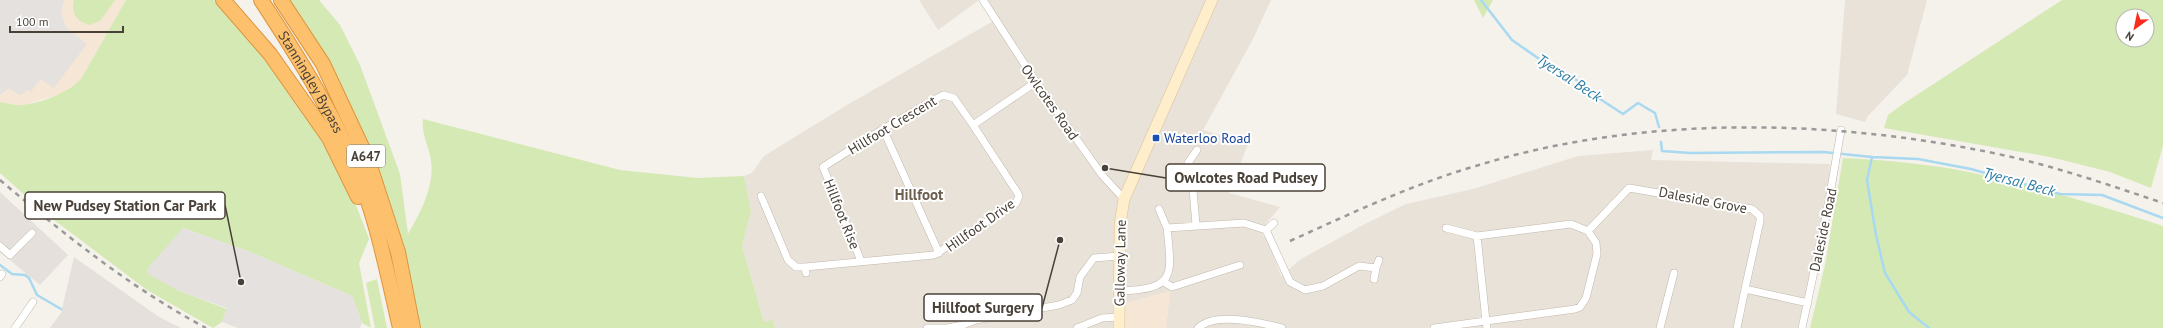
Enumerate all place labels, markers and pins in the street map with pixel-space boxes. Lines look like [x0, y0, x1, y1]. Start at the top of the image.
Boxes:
place label: Waterloo Road [1164, 129, 1251, 147]
marker: Waterloo Road [1151, 133, 1161, 143]
callout: Owlcotes Road Pudsey [1166, 164, 1325, 191]
callout: New Pudsey Station Car Park [25, 192, 225, 219]
callout: Hillfoot Surgery [924, 294, 1042, 321]

